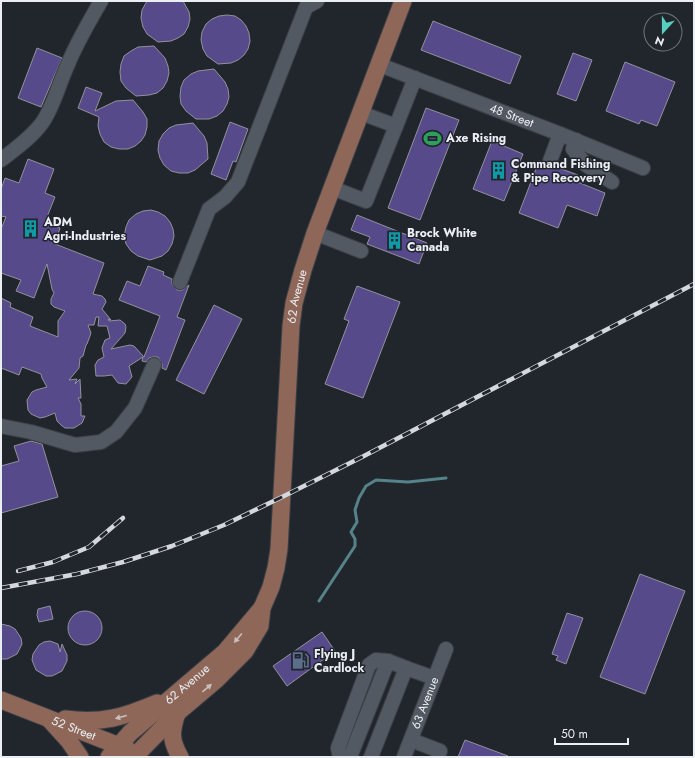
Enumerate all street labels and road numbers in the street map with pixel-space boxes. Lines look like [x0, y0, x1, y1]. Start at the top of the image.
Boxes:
street label: 48 Street [487, 99, 536, 132]
street label: 62 Avenue [282, 268, 312, 325]
street label: 62 Avenue [160, 660, 214, 709]
street label: 63 Avenue [407, 674, 443, 732]
street label: 52 Street [49, 712, 98, 745]

